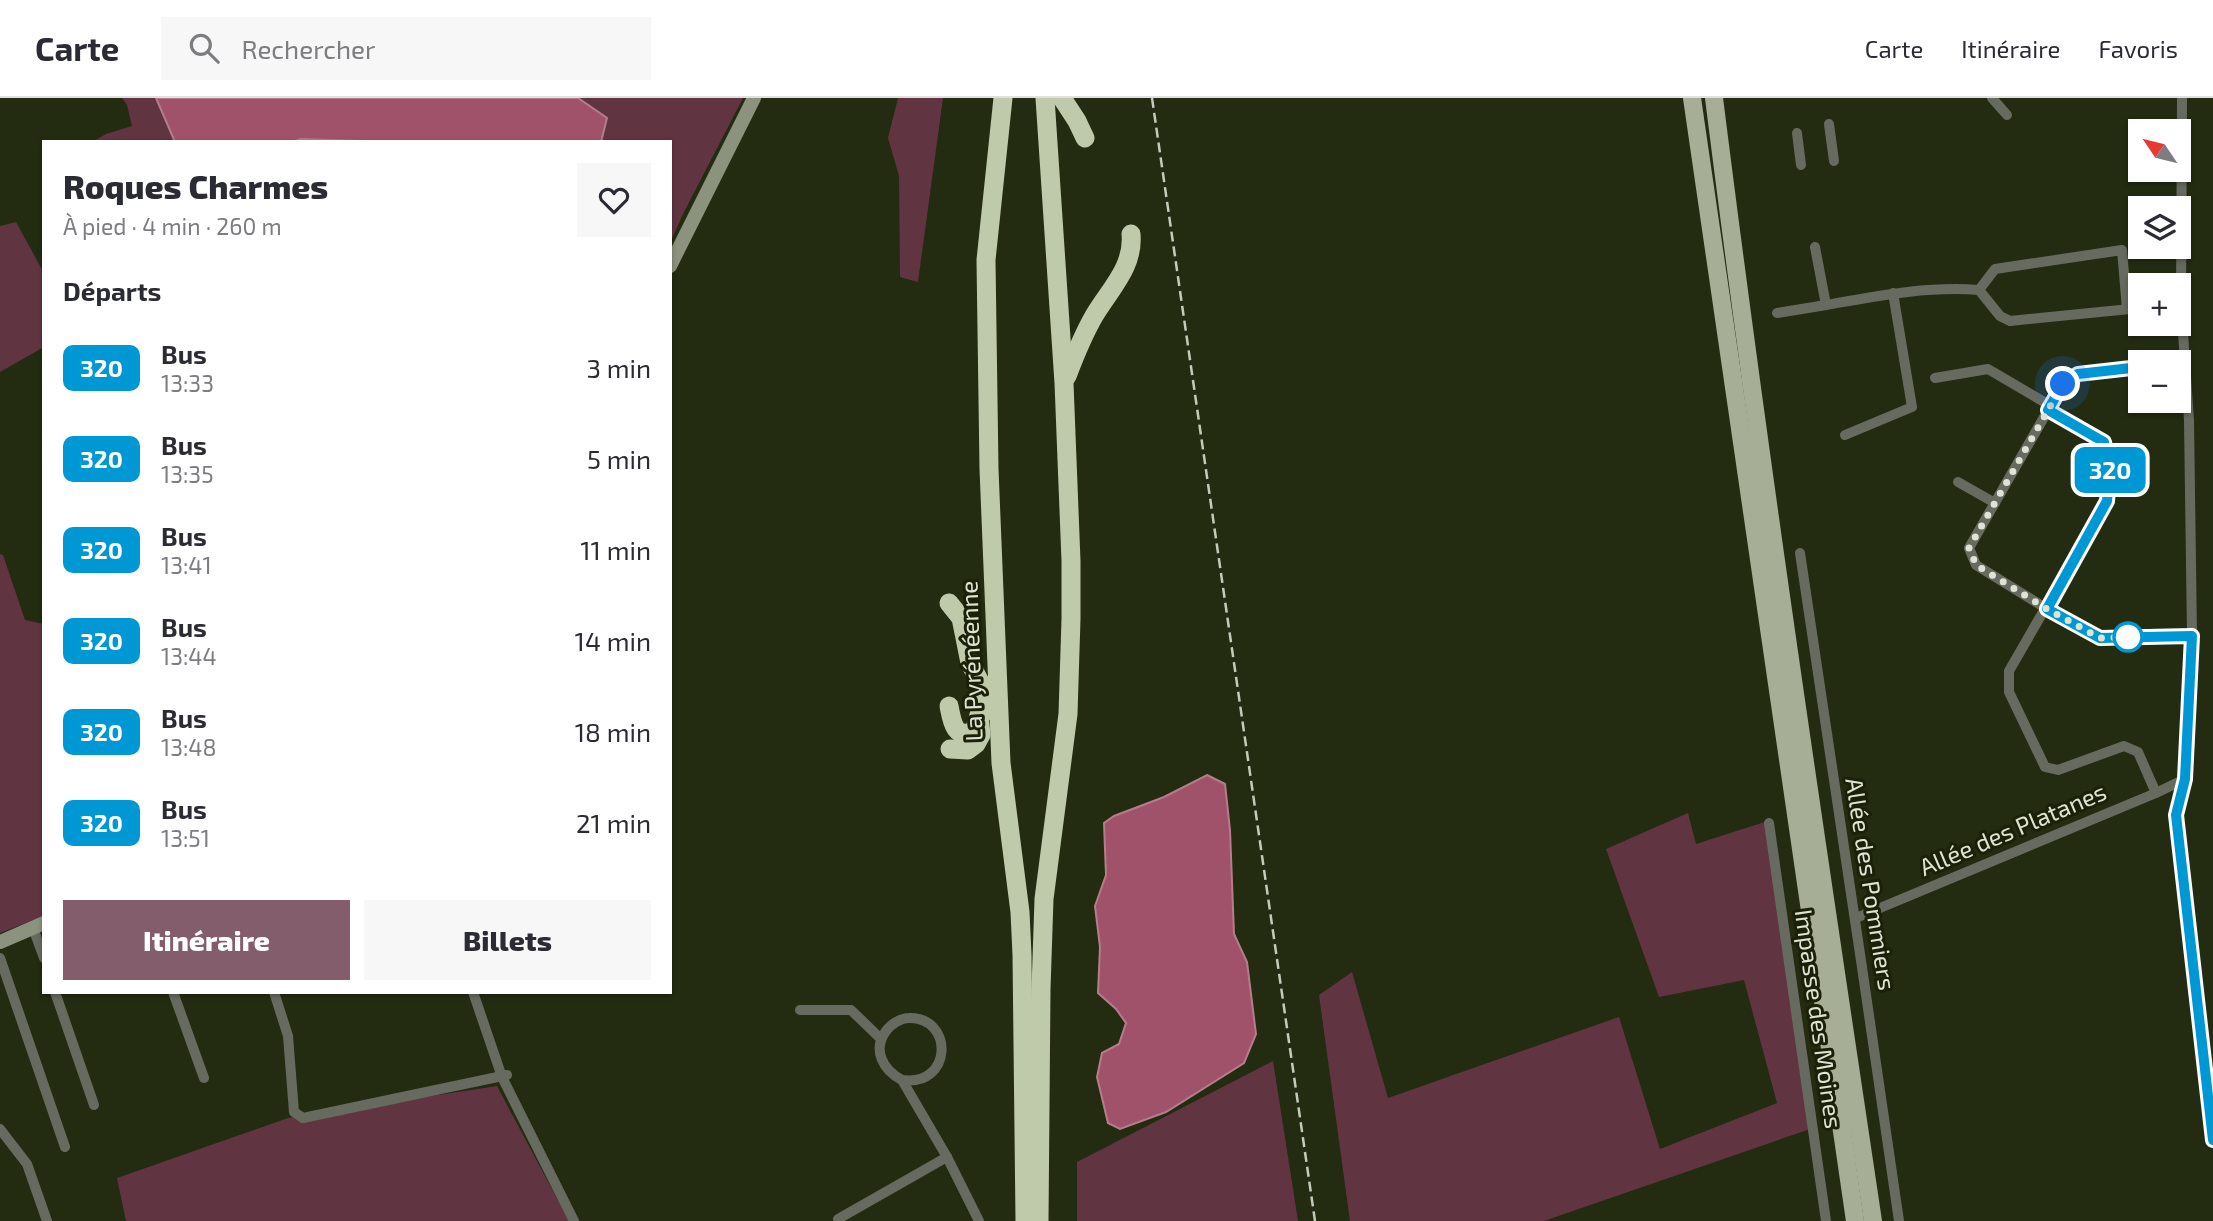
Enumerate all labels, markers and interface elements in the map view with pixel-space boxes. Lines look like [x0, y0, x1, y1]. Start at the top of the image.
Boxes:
search box [161, 17, 651, 80]
text: Carte [35, 28, 119, 68]
icon: search [185, 29, 223, 67]
text: Rechercher [241, 33, 375, 64]
text: Carte [1865, 34, 1923, 63]
text: Itinéraire [1961, 34, 2060, 63]
text: Favoris [2098, 34, 2178, 63]
north arrow [2128, 119, 2191, 182]
map controls [2128, 119, 2191, 413]
button: heart [577, 163, 651, 237]
text: Roques Charmes [63, 166, 328, 206]
button: layers [2128, 196, 2191, 259]
text: À pied · 4 min · 260 m [63, 212, 282, 240]
button: + [2128, 273, 2191, 336]
text: Départs [63, 275, 161, 306]
text: Bus [161, 338, 207, 369]
button: − [2128, 350, 2191, 413]
text: 3 min [586, 352, 651, 383]
text: 320 [80, 353, 123, 382]
your location [2045, 366, 2080, 401]
text: 13:33 [161, 369, 214, 397]
text: Bus [161, 429, 207, 460]
text: 5 min [587, 443, 651, 474]
text: 320 [80, 444, 123, 473]
line badge: 320 [2070, 447, 2150, 493]
text: 320 [2089, 455, 2131, 484]
text: 13:35 [161, 460, 214, 488]
text: Bus [161, 520, 207, 551]
text: 11 min [580, 534, 651, 565]
text: 320 [80, 535, 123, 564]
text: 13:41 [161, 551, 212, 579]
street label: La Pyrénéenne [953, 580, 988, 742]
text: Bus [161, 611, 207, 642]
unlabelled marker [2113, 622, 2143, 652]
text: 14 min [575, 625, 651, 656]
text: 320 [80, 626, 123, 655]
text: 13:44 [161, 642, 217, 670]
text: Bus [161, 702, 207, 733]
text: 18 min [575, 716, 651, 747]
text: 320 [80, 717, 123, 746]
text: 13:48 [161, 733, 216, 761]
street label: Allée des Pommiers [1840, 775, 1903, 992]
street label: Allée des Platanes [1915, 776, 2110, 881]
text: Bus [161, 793, 207, 824]
text: 21 min [576, 807, 651, 838]
text: 320 [80, 808, 123, 837]
text: 13:51 [161, 824, 210, 852]
button: Itinéraire [63, 900, 350, 980]
button: Billets [364, 900, 651, 980]
street label: Impasse des Moines [1790, 907, 1849, 1130]

